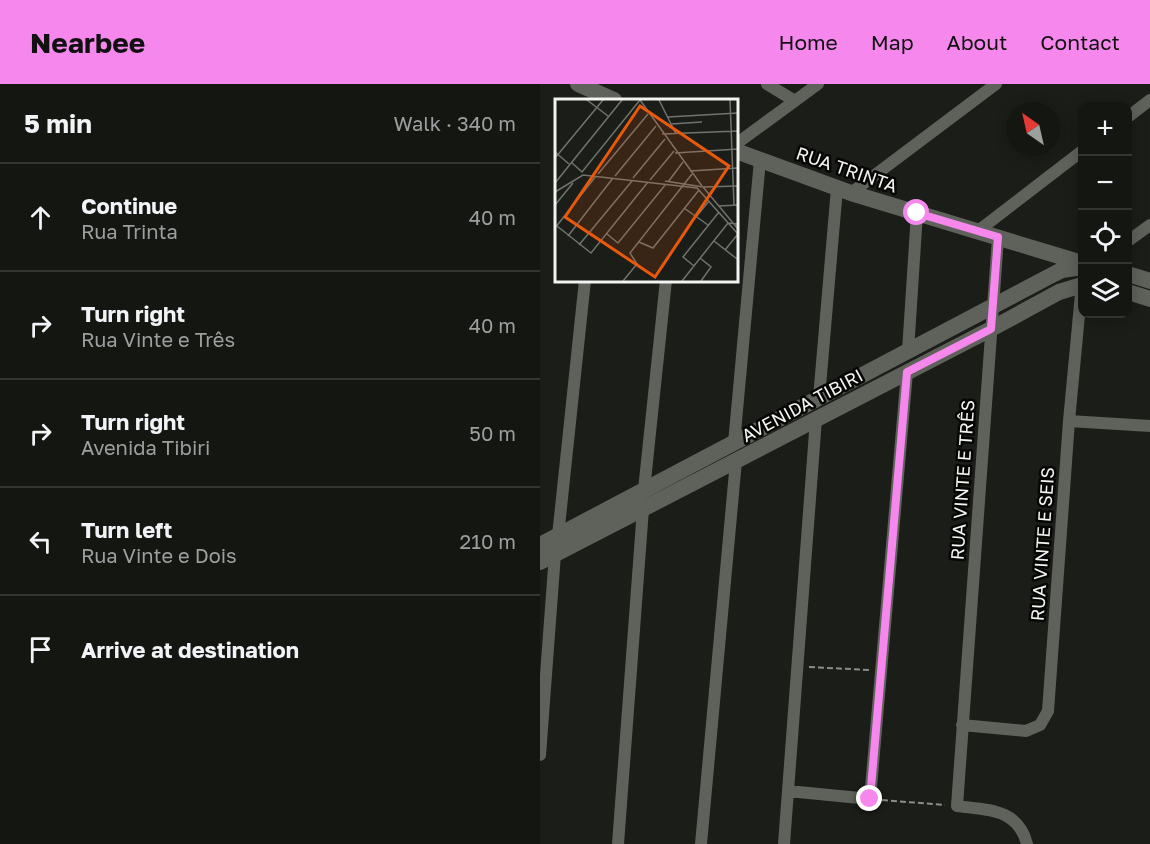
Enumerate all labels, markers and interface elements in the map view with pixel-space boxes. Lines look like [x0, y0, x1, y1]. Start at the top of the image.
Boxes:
text: Nearbee [30, 26, 145, 59]
text: Home [778, 29, 838, 55]
text: Map [871, 29, 914, 55]
text: About [947, 29, 1007, 55]
text: Contact [1040, 29, 1120, 55]
inset map [555, 99, 738, 282]
north arrow [1006, 102, 1060, 156]
map controls [1078, 102, 1132, 318]
button: + [1078, 102, 1132, 156]
text: 5 min [24, 108, 92, 139]
text: Walk · 340 m [394, 111, 516, 135]
street label: RUA TRINTA [793, 141, 901, 197]
button: − [1078, 156, 1132, 210]
text: Continue [81, 192, 177, 219]
route start [903, 199, 929, 225]
icon: ahead [24, 201, 57, 234]
text: 40 m [469, 205, 516, 229]
button: locate [1078, 210, 1132, 264]
text: Rua Trinta [81, 219, 178, 243]
button: layers [1078, 264, 1132, 318]
text: Turn right [81, 300, 185, 327]
icon: right [24, 309, 57, 342]
text: 40 m [469, 313, 516, 337]
text: Rua Vinte e Três [81, 327, 235, 351]
street label: AVENIDA TIBIRI [738, 364, 866, 446]
street label: RUA VINTE E TRÊS [945, 399, 979, 561]
text: Turn right [81, 408, 185, 435]
icon: right [24, 417, 57, 450]
text: 50 m [469, 421, 516, 445]
text: Avenida Tibiri [81, 435, 210, 459]
street label: RUA VINTE E SEIS [1026, 466, 1058, 622]
text: Turn left [81, 516, 172, 543]
icon: left [24, 525, 57, 558]
text: 210 m [460, 529, 516, 553]
text: Rua Vinte e Dois [81, 543, 237, 567]
icon: arrive [24, 633, 57, 666]
text: Arrive at destination [81, 636, 299, 663]
route end [856, 785, 882, 811]

